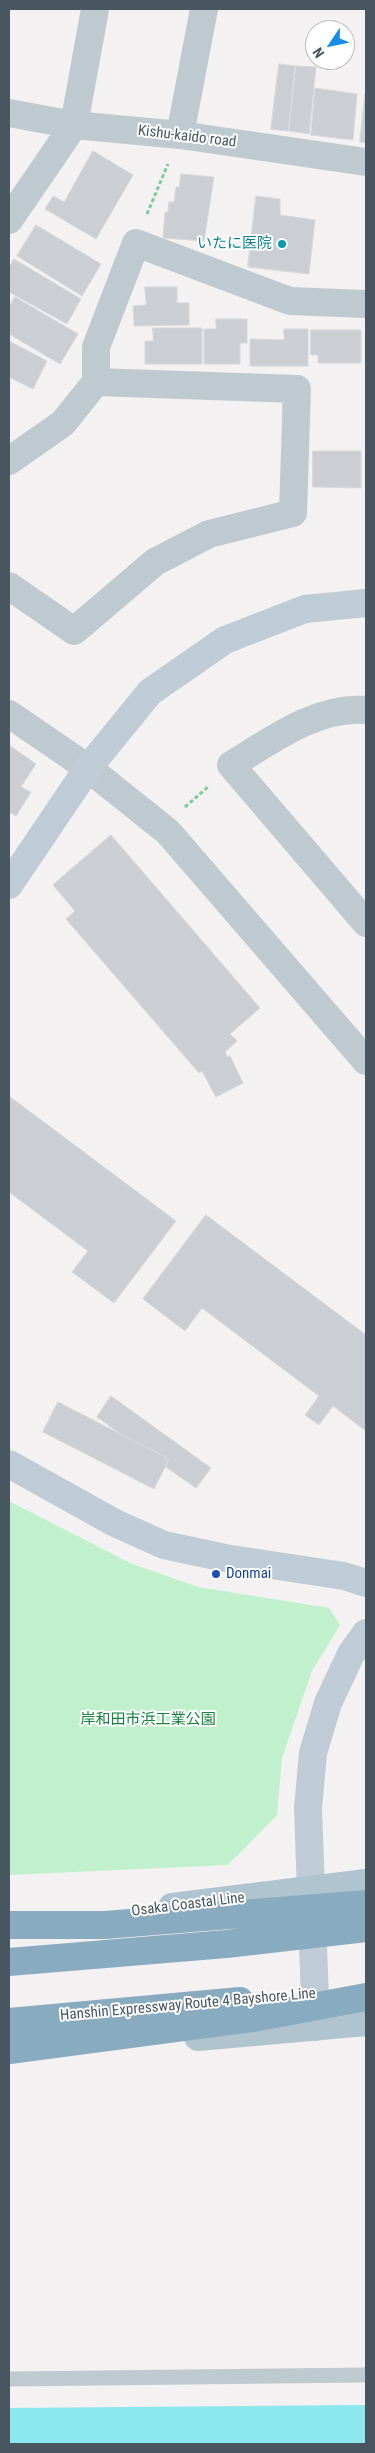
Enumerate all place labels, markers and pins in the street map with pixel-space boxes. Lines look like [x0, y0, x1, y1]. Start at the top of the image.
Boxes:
place label: いたに医院 [197, 235, 272, 253]
marker: いたに医院 [276, 238, 288, 250]
place label: Donmai [226, 1565, 271, 1583]
marker: Donmai [210, 1568, 222, 1580]

